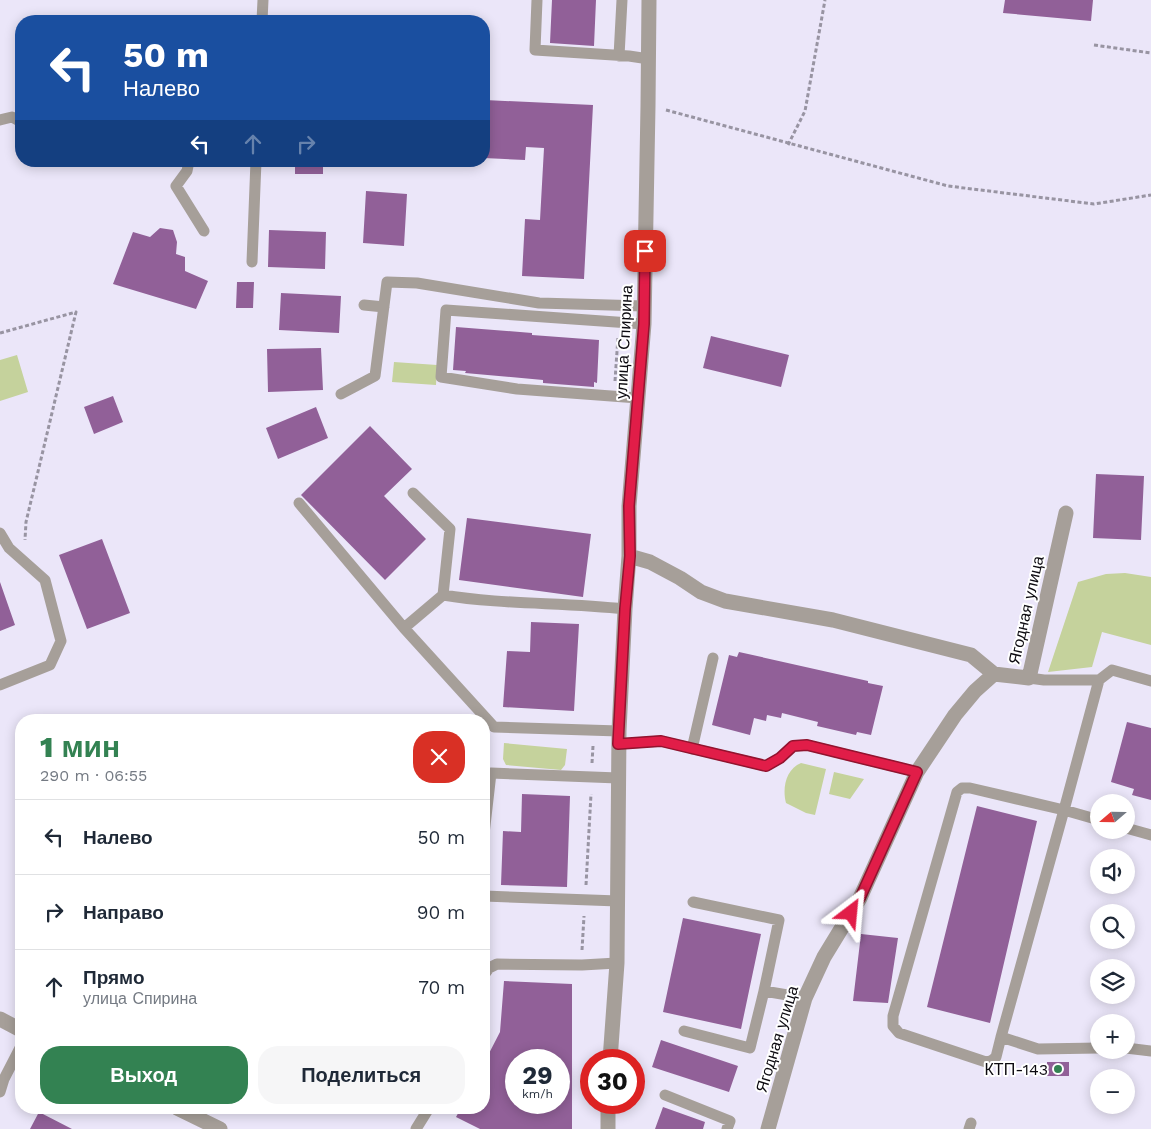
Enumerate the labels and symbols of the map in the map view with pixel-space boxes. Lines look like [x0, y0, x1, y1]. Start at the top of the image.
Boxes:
pin [624, 230, 666, 272]
street label: улица Спирина [612, 284, 636, 400]
street label: Ягодная улица [1004, 554, 1048, 666]
north arrow [1090, 794, 1135, 839]
position arrow [824, 886, 876, 938]
street label: Ягодная улица [752, 983, 802, 1095]
speed limit sign: 30 [580, 1049, 645, 1114]
place label: КТП-143 [985, 1060, 1048, 1079]
marker: КТП-143 [1052, 1063, 1064, 1075]

